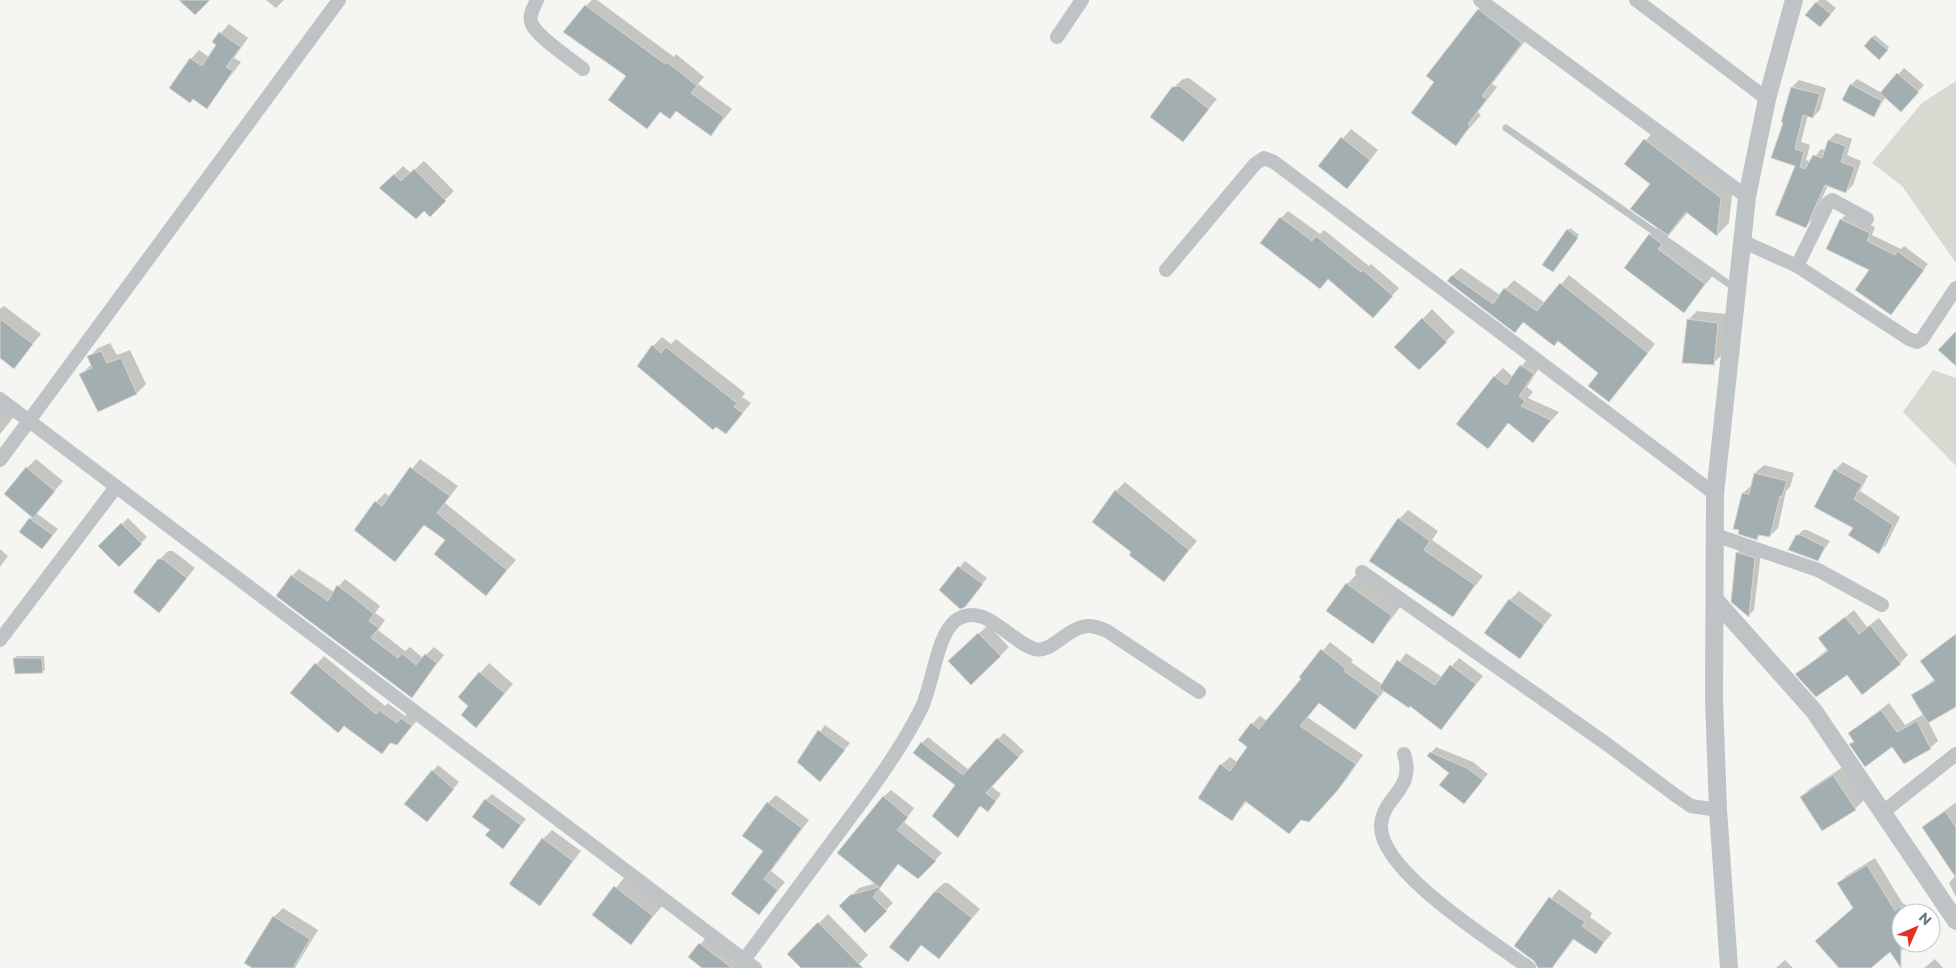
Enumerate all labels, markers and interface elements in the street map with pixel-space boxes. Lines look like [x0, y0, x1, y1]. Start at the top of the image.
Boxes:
north arrow [1891, 903, 1941, 953]
text: N [1915, 908, 1936, 929]

